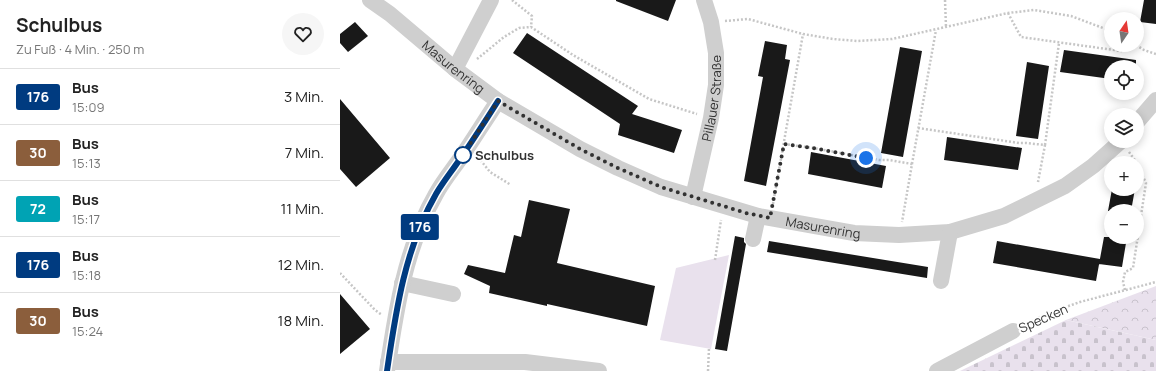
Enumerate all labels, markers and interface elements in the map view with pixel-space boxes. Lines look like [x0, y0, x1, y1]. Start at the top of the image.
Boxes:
text: Schulbus [16, 12, 102, 38]
north arrow [1104, 12, 1144, 52]
map controls [1104, 12, 1144, 244]
button: heart [282, 13, 324, 55]
street label: Masurenring [418, 36, 489, 97]
text: Zu Fuß · 4 Min. · 250 m [16, 40, 144, 58]
street label: Pillauer Straße [697, 54, 725, 143]
button: locate [1104, 60, 1144, 100]
text: Bus [72, 77, 99, 98]
text: 3 Min. [284, 86, 324, 107]
text: 176 [27, 87, 49, 106]
text: 15:09 [72, 98, 104, 116]
button: layers [1104, 108, 1144, 148]
text: Bus [72, 133, 99, 154]
text: 7 Min. [285, 142, 324, 163]
text: 30 [29, 143, 47, 162]
marker: Schulbus [454, 146, 472, 164]
place label: Schulbus [475, 146, 534, 164]
your location [856, 148, 876, 168]
text: 15:13 [72, 154, 101, 172]
button: + [1104, 156, 1144, 196]
text: Bus [72, 189, 99, 210]
text: 11 Min. [280, 198, 324, 219]
text: 72 [30, 199, 46, 218]
button: − [1104, 204, 1144, 244]
text: 15:17 [72, 210, 100, 228]
street label: Masurenring [784, 212, 861, 242]
line badge: 176 [397, 214, 443, 240]
text: 176 [409, 217, 431, 236]
text: Bus [72, 245, 99, 266]
text: 12 Min. [278, 254, 324, 275]
text: 176 [27, 255, 49, 274]
text: 15:18 [72, 266, 101, 284]
street label: Specken [1016, 299, 1070, 337]
text: Bus [72, 301, 99, 322]
text: 18 Min. [278, 310, 324, 331]
text: 30 [29, 311, 47, 330]
text: 15:24 [72, 322, 103, 340]

